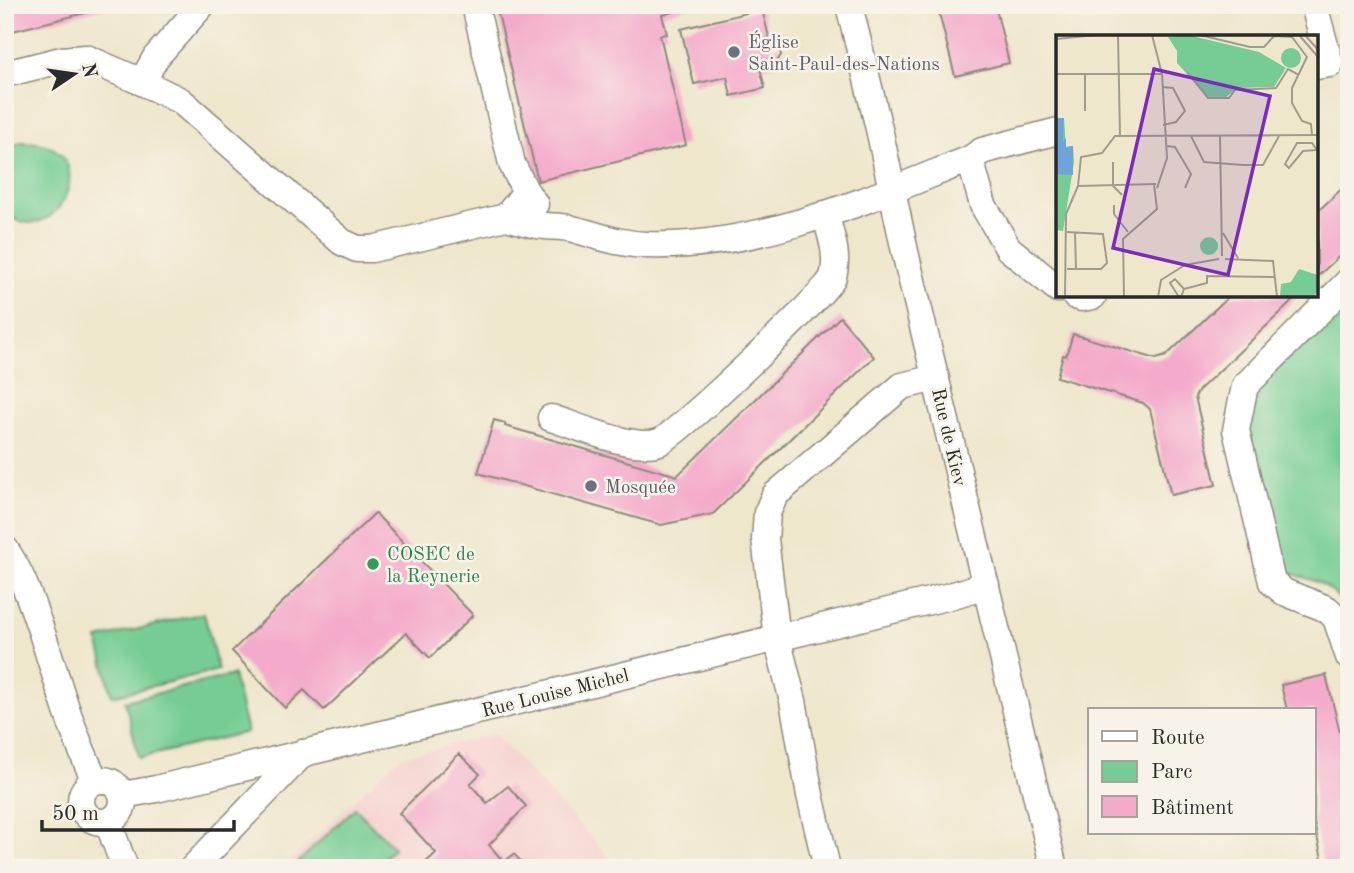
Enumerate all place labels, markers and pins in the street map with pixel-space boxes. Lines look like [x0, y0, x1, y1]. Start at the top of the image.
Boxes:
place label: Église Saint-Paul-des-Nations [748, 30, 940, 75]
marker: Église Saint-Paul-des-Nations [726, 44, 742, 60]
marker: Mosquée [583, 478, 599, 494]
place label: Mosquée [605, 479, 676, 498]
place label: COSEC de la Reynerie [387, 546, 480, 587]
marker: COSEC de la Reynerie [365, 556, 381, 572]

